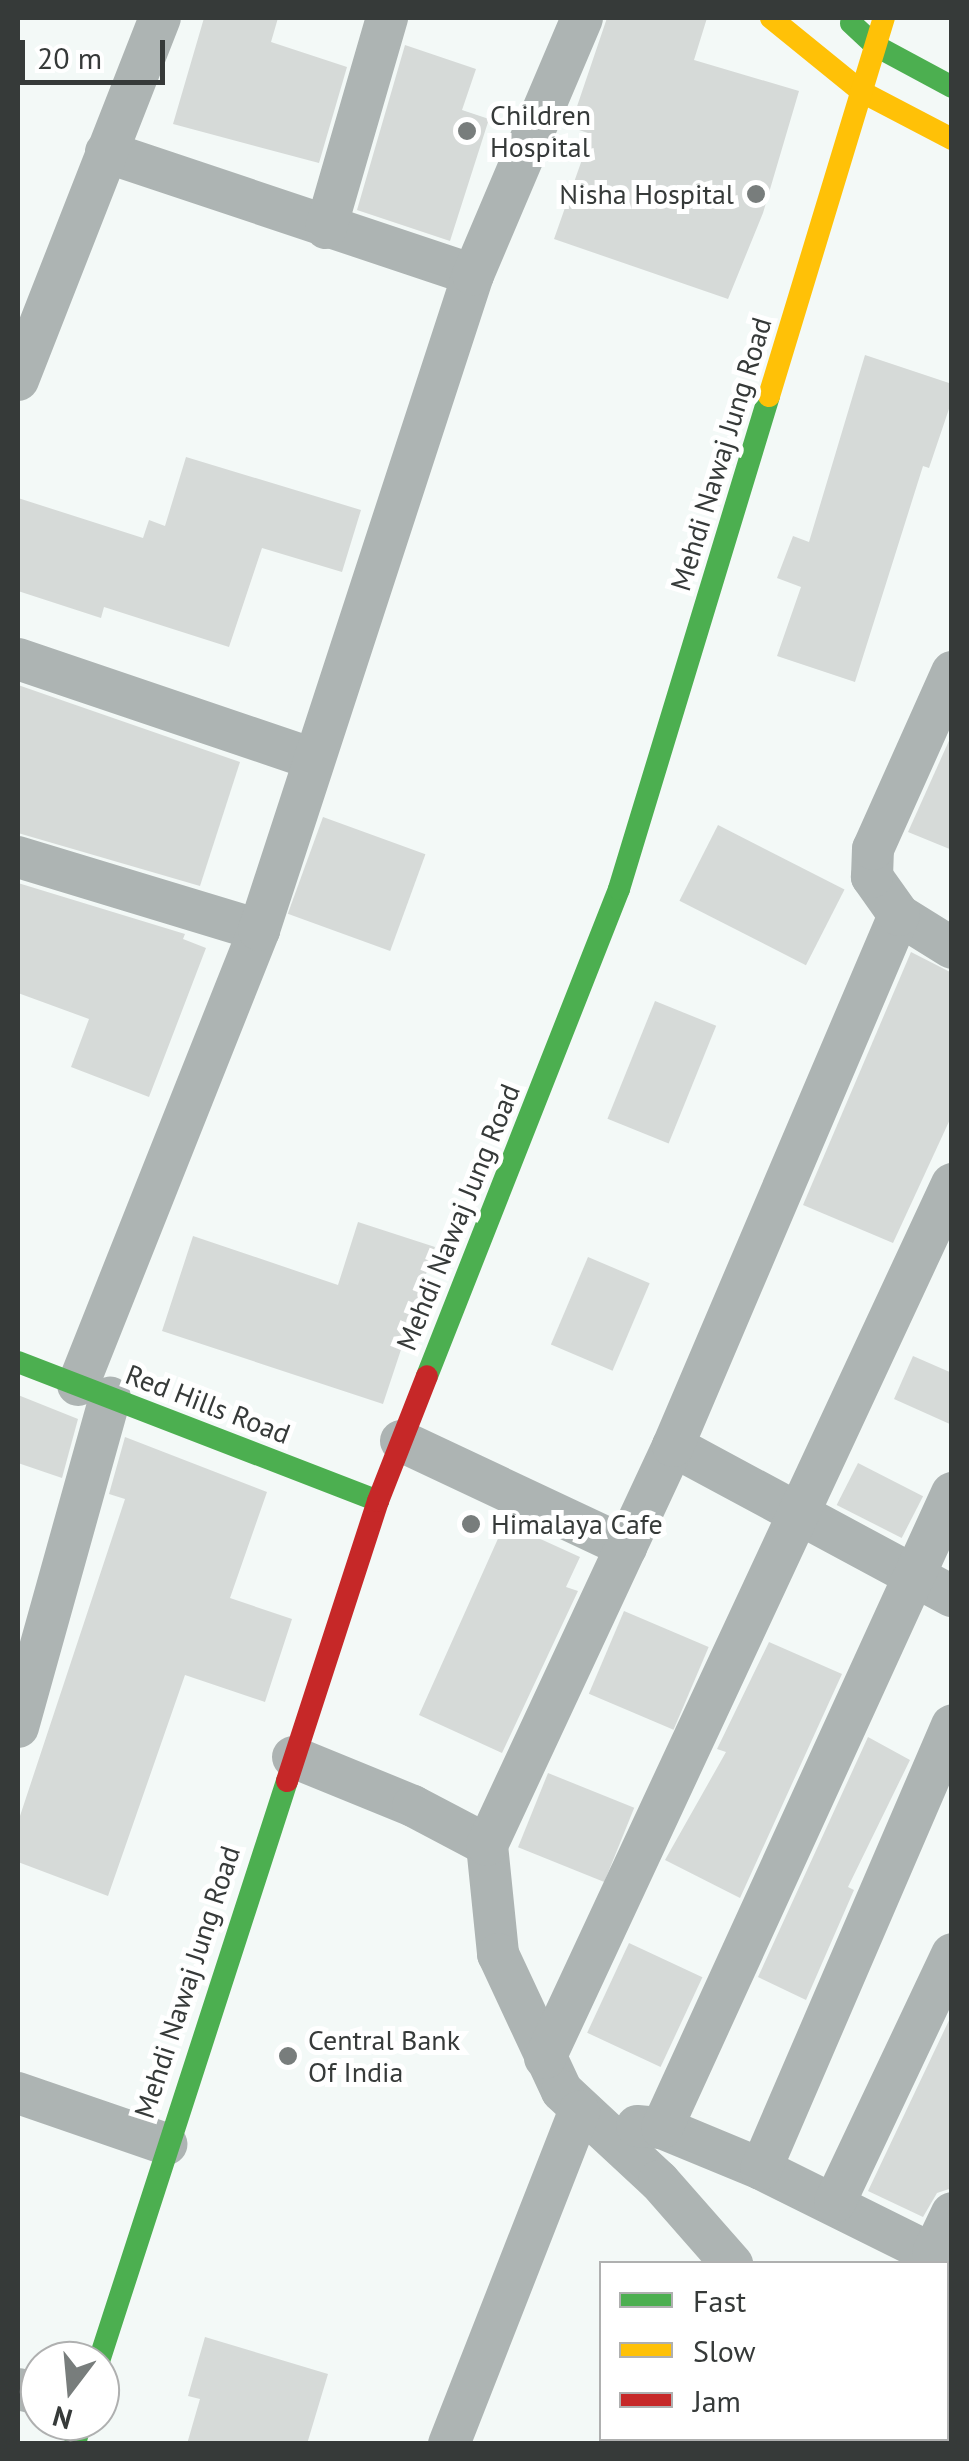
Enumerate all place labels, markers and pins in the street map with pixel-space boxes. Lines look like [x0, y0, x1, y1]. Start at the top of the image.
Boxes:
place label: Children Hospital [490, 98, 591, 164]
marker: Children Hospital [454, 118, 480, 144]
place label: Nisha Hospital [559, 177, 734, 211]
marker: Nisha Hospital [743, 181, 769, 207]
place label: Himalaya Cafe [491, 1507, 663, 1541]
marker: Himalaya Cafe [460, 1513, 482, 1535]
place label: Central Bank Of India [308, 2023, 460, 2089]
marker: Central Bank Of India [277, 2045, 299, 2067]

